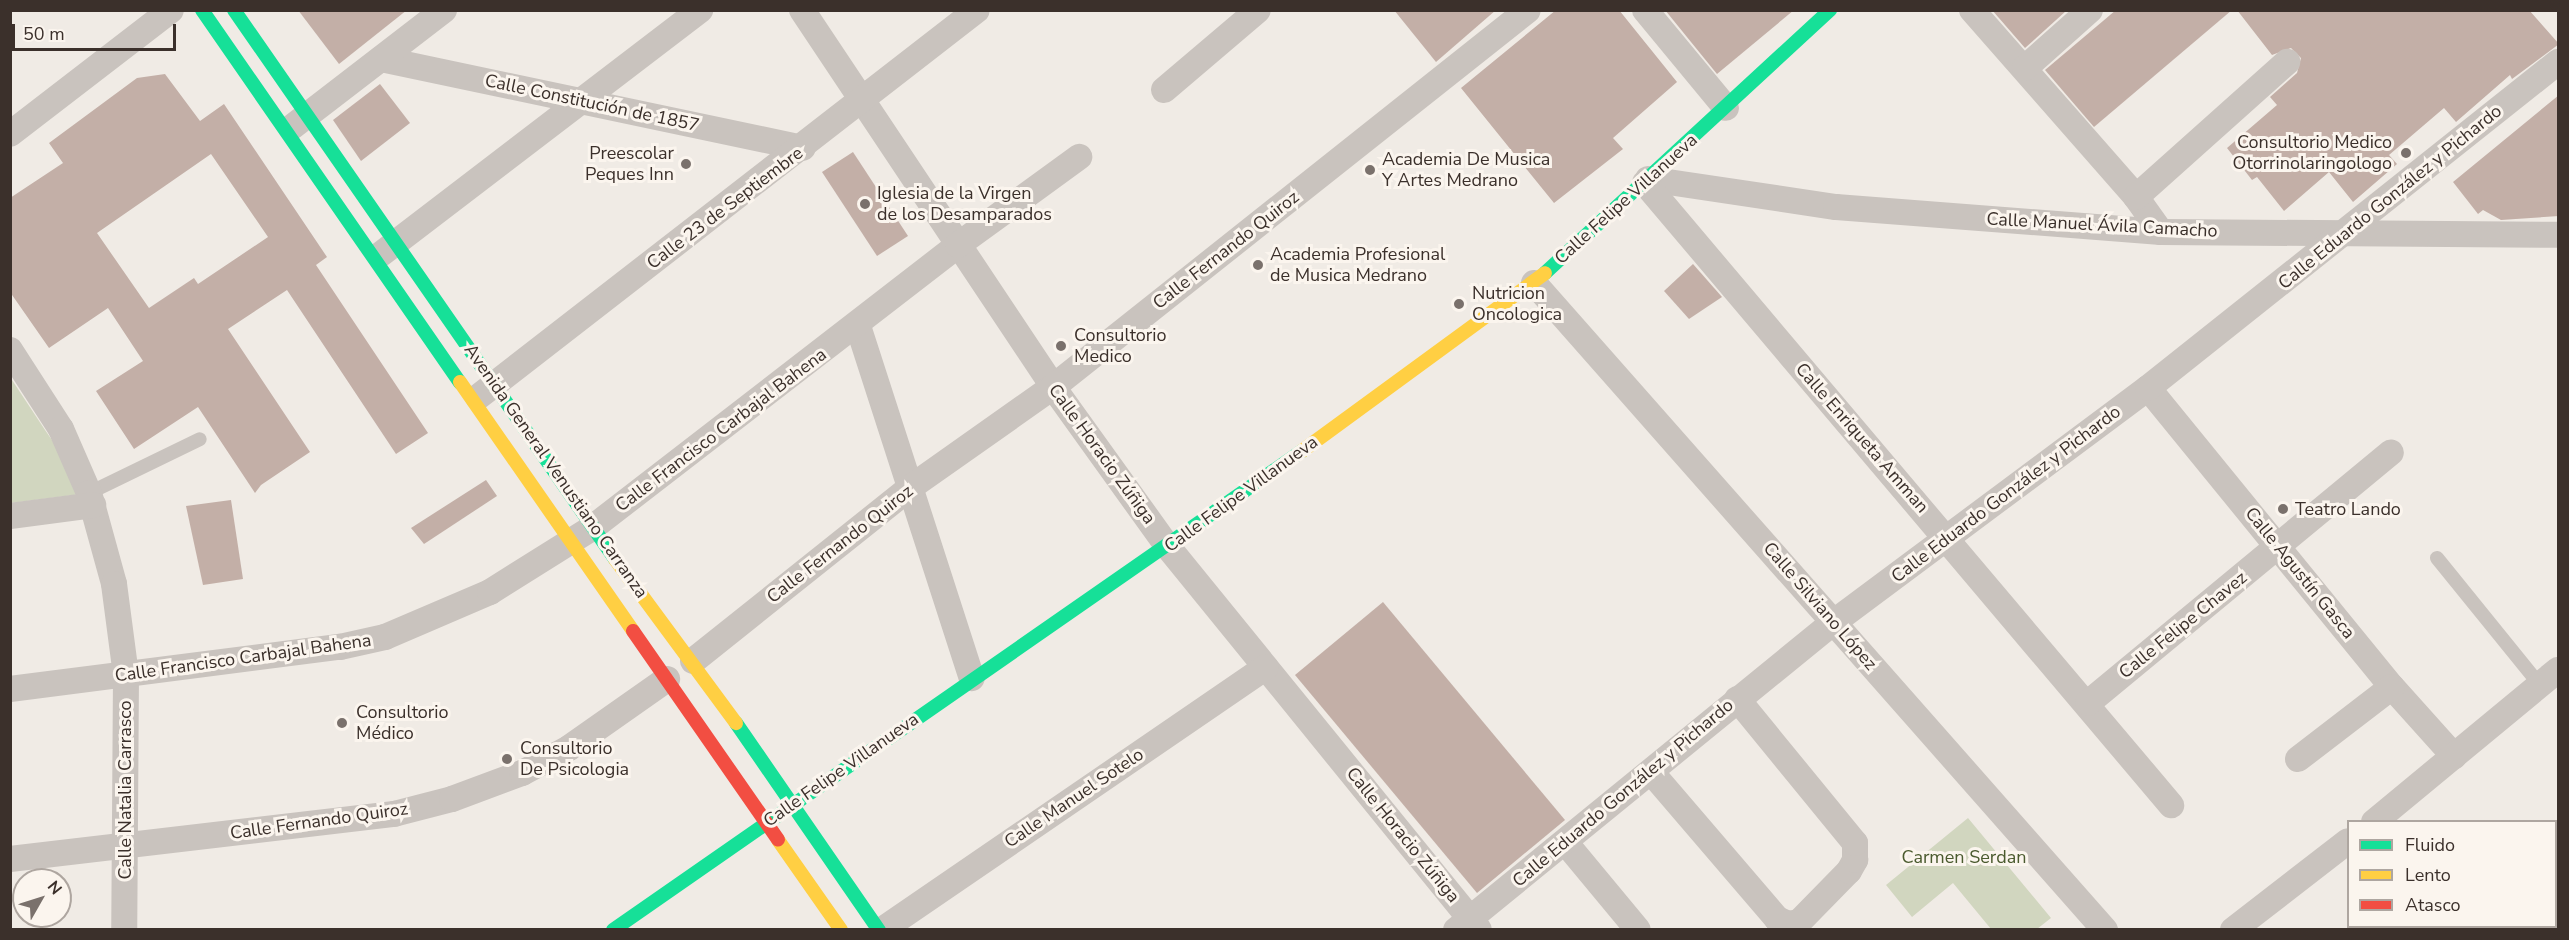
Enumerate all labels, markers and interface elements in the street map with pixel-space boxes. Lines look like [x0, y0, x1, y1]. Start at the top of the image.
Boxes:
scale bar [15, 12, 178, 50]
text: 50 m [23, 22, 65, 46]
street label: Calle Constitución de 1857 [483, 70, 701, 136]
street label: Calle Eduardo González y Pichardo [2274, 100, 2506, 294]
street label: Calle Felipe Villanueva [1550, 129, 1702, 269]
place label: Consultorio Medico Otorrinolaringologo [2233, 132, 2392, 174]
street label: Calle 23 de Septiembre [643, 142, 807, 274]
place label: Preescolar Peques Inn [585, 143, 674, 186]
marker: Consultorio Medico Otorrinolaringologo [2397, 144, 2415, 162]
place label: Academia De Musica Y Artes Medrano [1382, 149, 1550, 192]
marker: Preescolar Peques Inn [679, 157, 693, 171]
marker: Academia De Musica Y Artes Medrano [1363, 163, 1377, 177]
place label: Iglesia de la Virgen de los Desamparados [877, 183, 1052, 226]
street label: Calle Fernando Quiroz [1149, 186, 1303, 314]
marker: Iglesia de la Virgen de los Desamparados [858, 197, 872, 211]
street label: Calle Manuel Ávila Camacho [1986, 208, 2218, 242]
place label: Academia Profesional de Musica Medrano [1270, 244, 1445, 286]
marker: Academia Profesional de Musica Medrano [1251, 258, 1265, 272]
place label: Nutricion Oncologica [1472, 283, 1562, 326]
marker: Nutricion Oncologica [1450, 295, 1468, 313]
place label: Consultorio Medico [1074, 325, 1166, 368]
marker: Consultorio Medico [1052, 337, 1070, 355]
street label: Avenida General Venustiano Carranza [460, 340, 652, 602]
street label: Calle Francisco Carbajal Bahena [611, 344, 831, 516]
street label: Calle Enriqueta Amman [1791, 359, 1933, 517]
street label: Calle Horacio Zúñiga [1044, 380, 1160, 528]
street label: Calle Eduardo González y Pichardo [1887, 401, 2125, 587]
street label: Calle Felipe Villanueva [1160, 431, 1322, 557]
street label: Calle Fernando Quiroz [763, 480, 917, 608]
place label: Teatro Lando [2295, 498, 2401, 520]
marker: Teatro Lando [2276, 502, 2290, 516]
street label: Calle Agustín Gasca [2240, 503, 2360, 643]
street label: Calle Silviano López [1759, 538, 1881, 674]
street label: Calle Felipe Chavez [2115, 567, 2251, 683]
street label: Calle Francisco Carbajal Bahena [113, 629, 373, 687]
street label: Calle Eduardo González y Pichardo [1508, 694, 1738, 892]
street label: Calle Natalia Carrasco [114, 700, 136, 880]
place label: Consultorio Médico [356, 702, 448, 744]
street label: Calle Felipe Villanueva [759, 708, 923, 832]
marker: Consultorio Médico [333, 714, 351, 732]
place label: Consultorio De Psicologia [520, 738, 629, 780]
street label: Calle Manuel Sotelo [1000, 743, 1148, 853]
marker: Consultorio De Psicologia [498, 750, 516, 768]
street label: Calle Horacio Zúñiga [1342, 763, 1464, 907]
street label: Calle Fernando Quiroz [229, 798, 409, 844]
legend [2347, 820, 2557, 928]
text: Fluido [2405, 833, 2455, 857]
park label: Carmen Serdan [1902, 846, 2026, 868]
text: Lento [2405, 863, 2451, 887]
north arrow [12, 868, 72, 928]
text: N [42, 876, 67, 900]
text: Atasco [2405, 893, 2461, 917]

